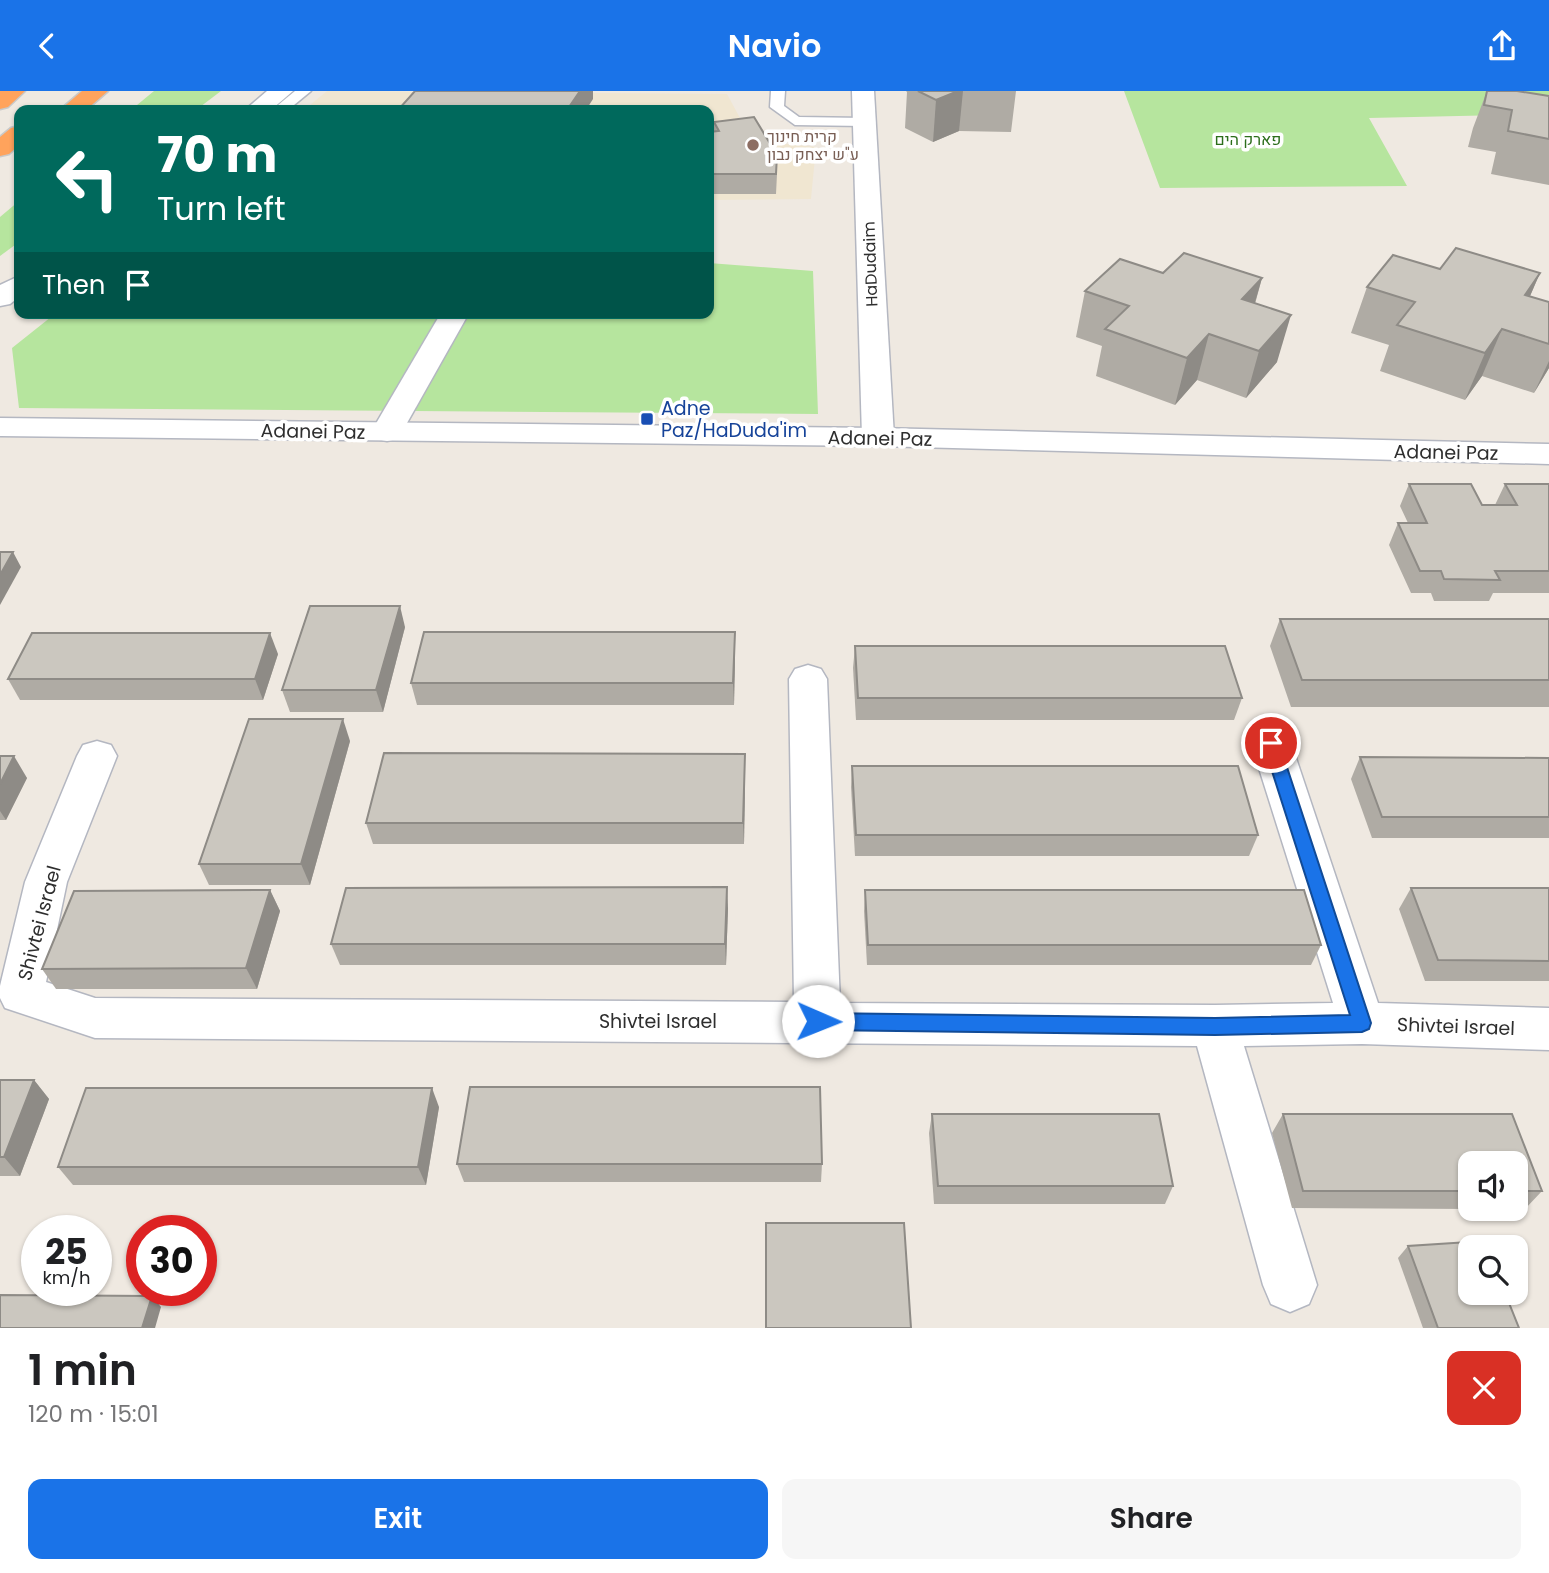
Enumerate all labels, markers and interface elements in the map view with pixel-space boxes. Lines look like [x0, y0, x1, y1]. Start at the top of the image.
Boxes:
text: Navio [728, 23, 821, 68]
icon: back [28, 27, 66, 65]
icon: share [1483, 27, 1521, 65]
text: 70 m [157, 121, 277, 189]
place label: קרית חינוך ע"ש יצחק נבון [767, 125, 859, 166]
park label: פארק הים [1215, 128, 1281, 151]
icon: left [42, 133, 133, 224]
marker: קרית חינוך ע"ש יצחק נבון [745, 137, 761, 153]
text: Turn left [157, 186, 286, 231]
street label: HaDudaim [858, 221, 883, 307]
icon: arrive [119, 266, 157, 304]
text: Then [42, 267, 105, 303]
place label: Adne Paz/HaDuda'im [661, 395, 807, 444]
marker: Adne Paz/HaDuda'im [639, 411, 655, 427]
street label: Adanei Paz [260, 417, 366, 446]
street label: Adanei Paz [827, 424, 933, 453]
street label: Adanei Paz [1393, 438, 1499, 467]
pin [1241, 713, 1301, 773]
icon: arrive [1252, 724, 1290, 762]
street label: Shivtei Israel [11, 863, 68, 984]
position arrow [781, 984, 855, 1058]
street label: Shivtei Israel [599, 1008, 717, 1035]
street label: Shivtei Israel [1397, 1011, 1515, 1042]
map controls [1458, 1151, 1528, 1305]
button: sound [1458, 1151, 1528, 1221]
speed limit sign: 30 [126, 1215, 217, 1306]
text: 25 [45, 1227, 88, 1276]
button: search [1458, 1235, 1528, 1305]
text: km/h [43, 1265, 90, 1290]
text: 1 min [28, 1341, 137, 1400]
button: close [1447, 1351, 1521, 1425]
text: 120 m · 15:01 [28, 1398, 159, 1430]
button: Exit [28, 1479, 768, 1559]
button: Share [782, 1479, 1521, 1559]

